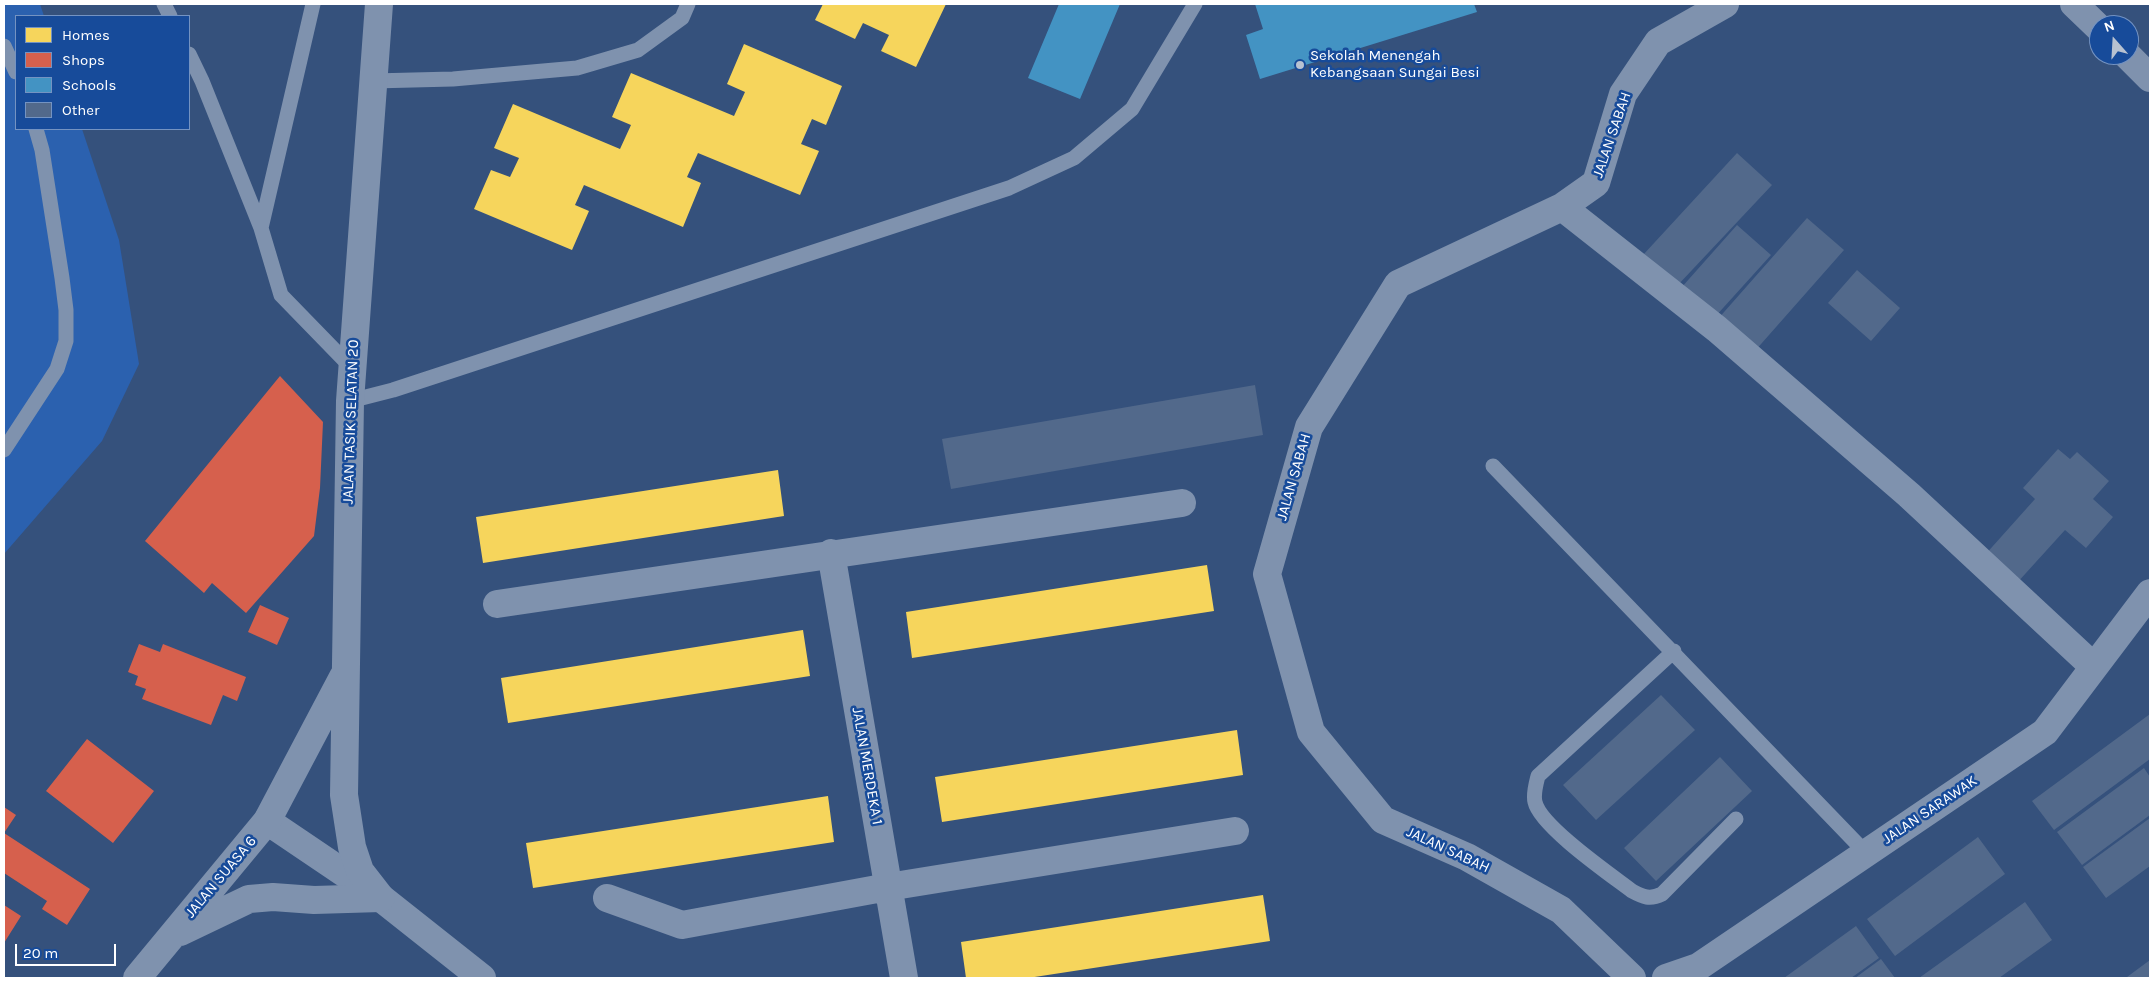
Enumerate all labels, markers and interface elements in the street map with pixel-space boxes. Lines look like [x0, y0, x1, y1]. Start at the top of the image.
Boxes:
legend [15, 15, 190, 130]
north arrow [2089, 15, 2139, 65]
text: N [2102, 17, 2117, 36]
text: Homes [62, 26, 110, 44]
place label: Sekolah Menengah Kebangsaan Sungai Besi [1310, 47, 1480, 82]
text: Shops [62, 51, 105, 69]
marker: Sekolah Menengah Kebangsaan Sungai Besi [1294, 59, 1306, 71]
text: Schools [62, 76, 116, 94]
street label: JALAN SABAH [1589, 90, 1635, 180]
text: Other [62, 101, 100, 119]
street label: JALAN TASIK SELATAN 20 [339, 339, 363, 505]
street label: JALAN SABAH [1273, 431, 1315, 523]
street label: JALAN MERDEKA 1 [848, 706, 886, 826]
street label: JALAN SARAWAK [1879, 772, 1981, 848]
street label: JALAN SABAH [1404, 823, 1492, 877]
street label: JALAN SUASA 6 [182, 832, 260, 922]
scale bar [18, 934, 119, 966]
text: 20 m [23, 944, 58, 962]

